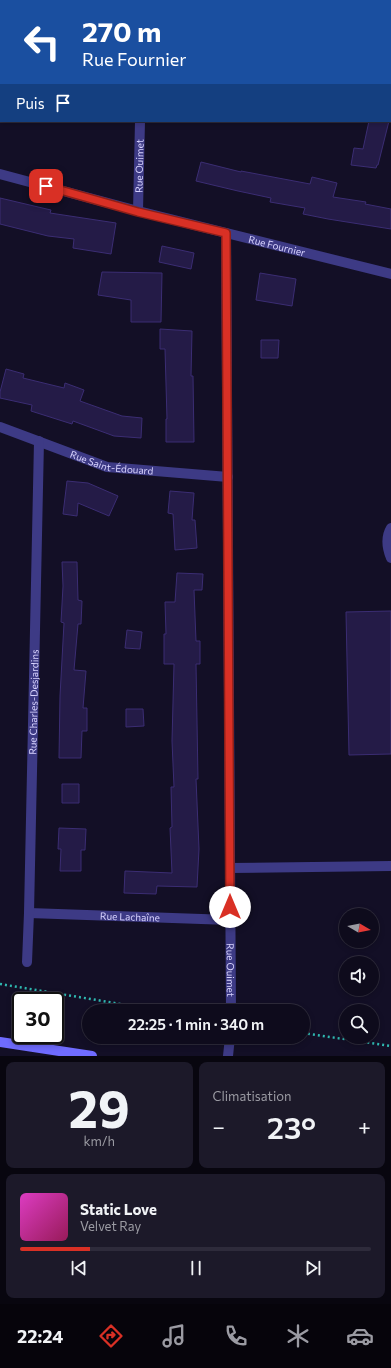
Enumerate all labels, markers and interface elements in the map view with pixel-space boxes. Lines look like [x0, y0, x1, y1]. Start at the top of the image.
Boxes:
text: 270 m [82, 14, 161, 48]
icon: left [16, 16, 68, 68]
text: Rue Fournier [82, 48, 187, 70]
icon: arrive [52, 92, 74, 114]
text: Puis [16, 94, 44, 112]
street label: Rue Ouimet [132, 139, 146, 193]
pin [29, 169, 63, 203]
icon: arrive [35, 175, 57, 197]
street label: Rue Fournier [247, 233, 307, 258]
street label: Rue Saint-Édouard [68, 448, 154, 477]
street label: Rue Charles-Desjardins [26, 649, 41, 755]
position arrow [209, 886, 251, 928]
north arrow [339, 908, 379, 948]
map controls [339, 908, 379, 1044]
street label: Rue Lachaîne [100, 909, 160, 924]
street label: Rue Ouimet [225, 943, 237, 997]
button: sound [339, 956, 379, 996]
speed limit sign: 30 [12, 992, 64, 1044]
button: search [339, 1004, 379, 1044]
text: 22:25 · 1 min · 340 m [128, 1015, 264, 1033]
text: 29 [69, 1075, 130, 1139]
text: Climatisation [213, 1088, 291, 1104]
text: 23° [267, 1108, 316, 1145]
text: − [213, 1113, 225, 1140]
text: + [358, 1113, 371, 1140]
text: km/h [83, 1133, 115, 1149]
text: Static Love [80, 1200, 157, 1218]
text: Velvet Ray [80, 1218, 141, 1234]
icon: previous [68, 1257, 90, 1279]
icon: pause [185, 1257, 207, 1279]
icon: next [302, 1257, 324, 1279]
icon: directions [97, 1322, 125, 1350]
icon: music [160, 1322, 188, 1350]
icon: phone [222, 1322, 250, 1350]
icon: climate [284, 1322, 312, 1350]
icon: car [346, 1322, 374, 1350]
text: 22:24 [17, 1325, 63, 1347]

